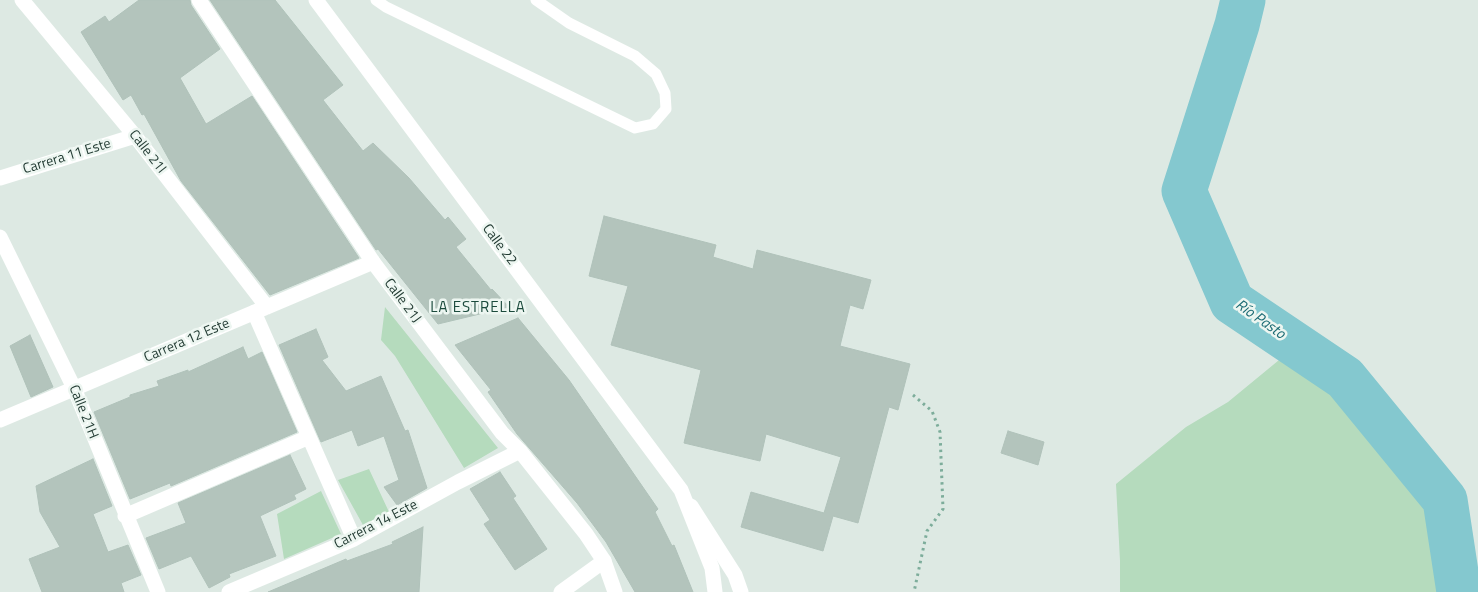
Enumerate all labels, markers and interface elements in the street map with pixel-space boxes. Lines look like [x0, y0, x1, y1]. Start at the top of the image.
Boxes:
street label: Calle 21I [125, 127, 169, 177]
street label: Carrera 11 Este [21, 136, 113, 178]
street label: Calle 22 [478, 221, 520, 269]
street label: Calle 21J [380, 276, 424, 326]
water label: Río Pasto [1232, 296, 1288, 344]
district label: LA ESTRELLA [429, 299, 527, 317]
street label: Carrera 12 Este [142, 315, 232, 367]
street label: Calle 21H [65, 383, 101, 441]
street label: Carrera 14 Este [332, 497, 420, 553]

